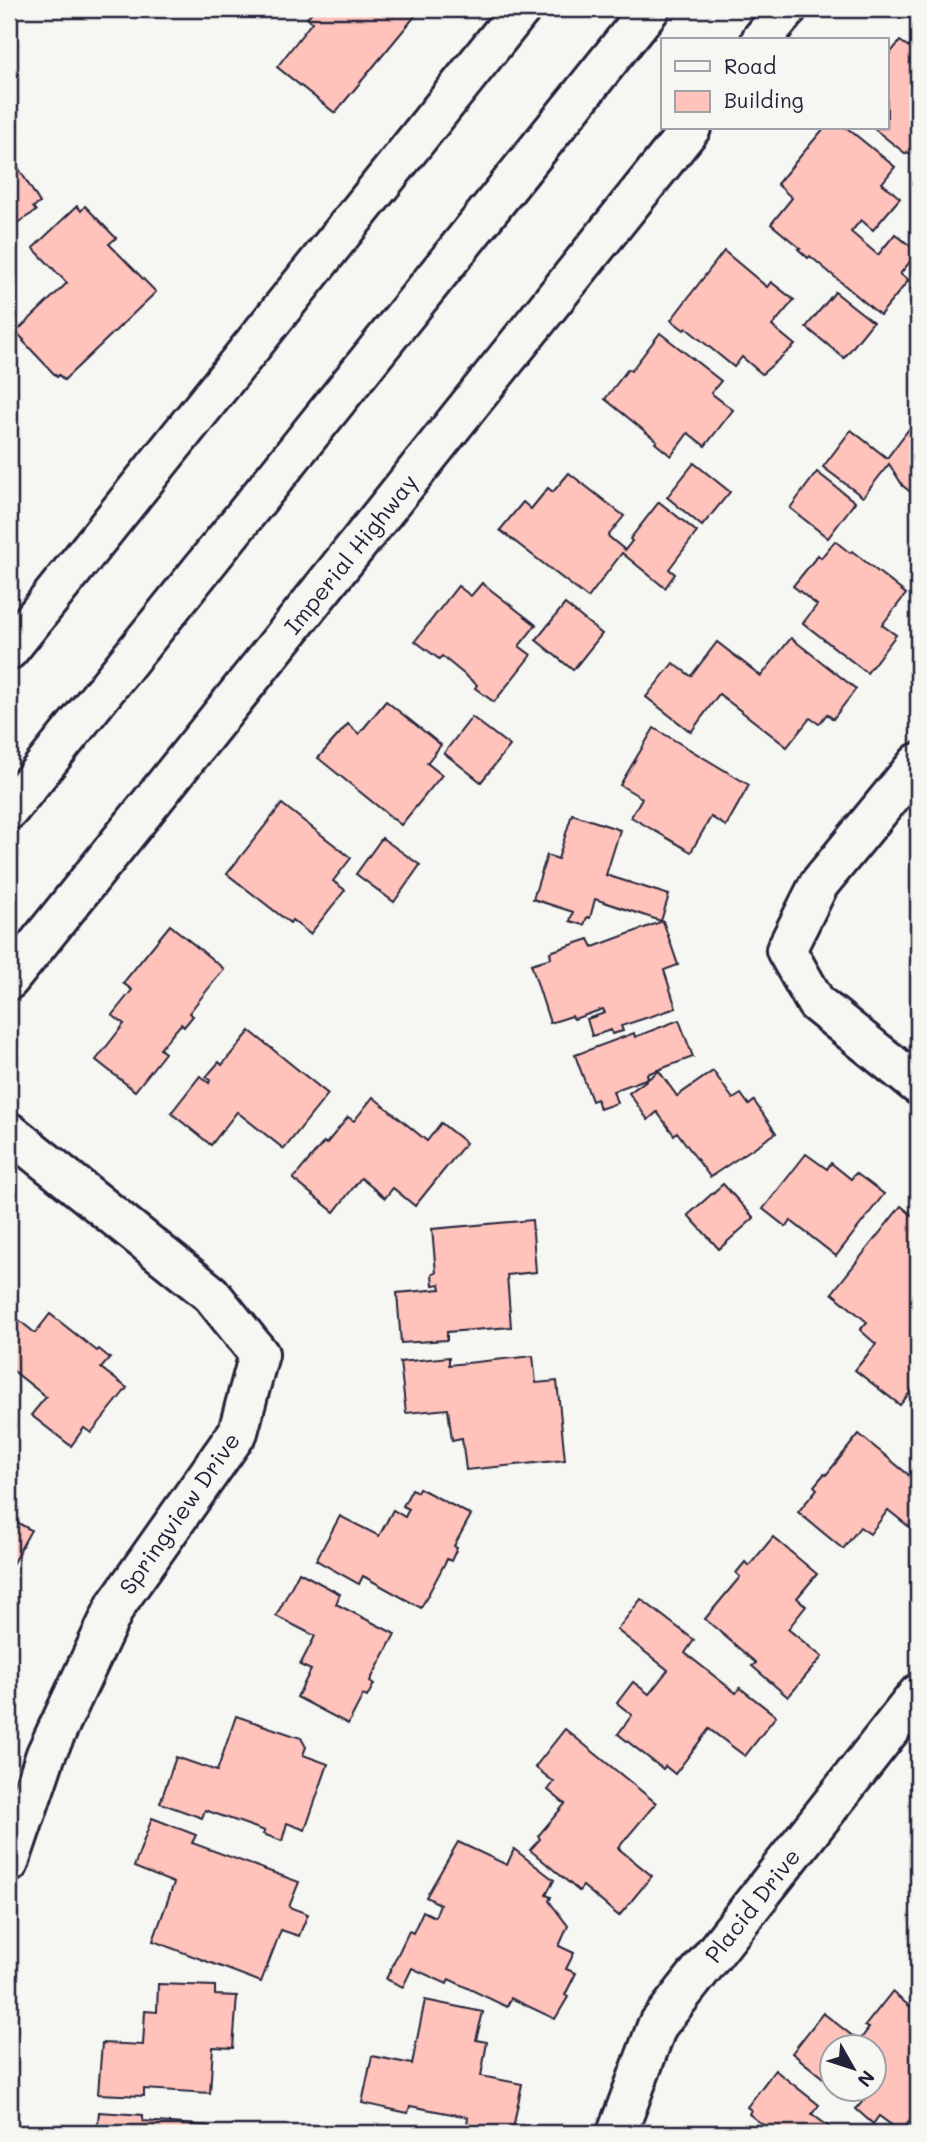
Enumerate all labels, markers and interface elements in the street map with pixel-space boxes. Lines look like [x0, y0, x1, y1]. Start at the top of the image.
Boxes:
legend [661, 38, 888, 130]
text: Road [724, 52, 776, 79]
text: Building [724, 86, 804, 113]
street label: Imperial Highway [277, 467, 423, 640]
street label: Springview Drive [112, 1426, 246, 1600]
street label: Placid Drive [698, 1842, 806, 1968]
north arrow [818, 2034, 888, 2104]
text: N [852, 2066, 881, 2092]

